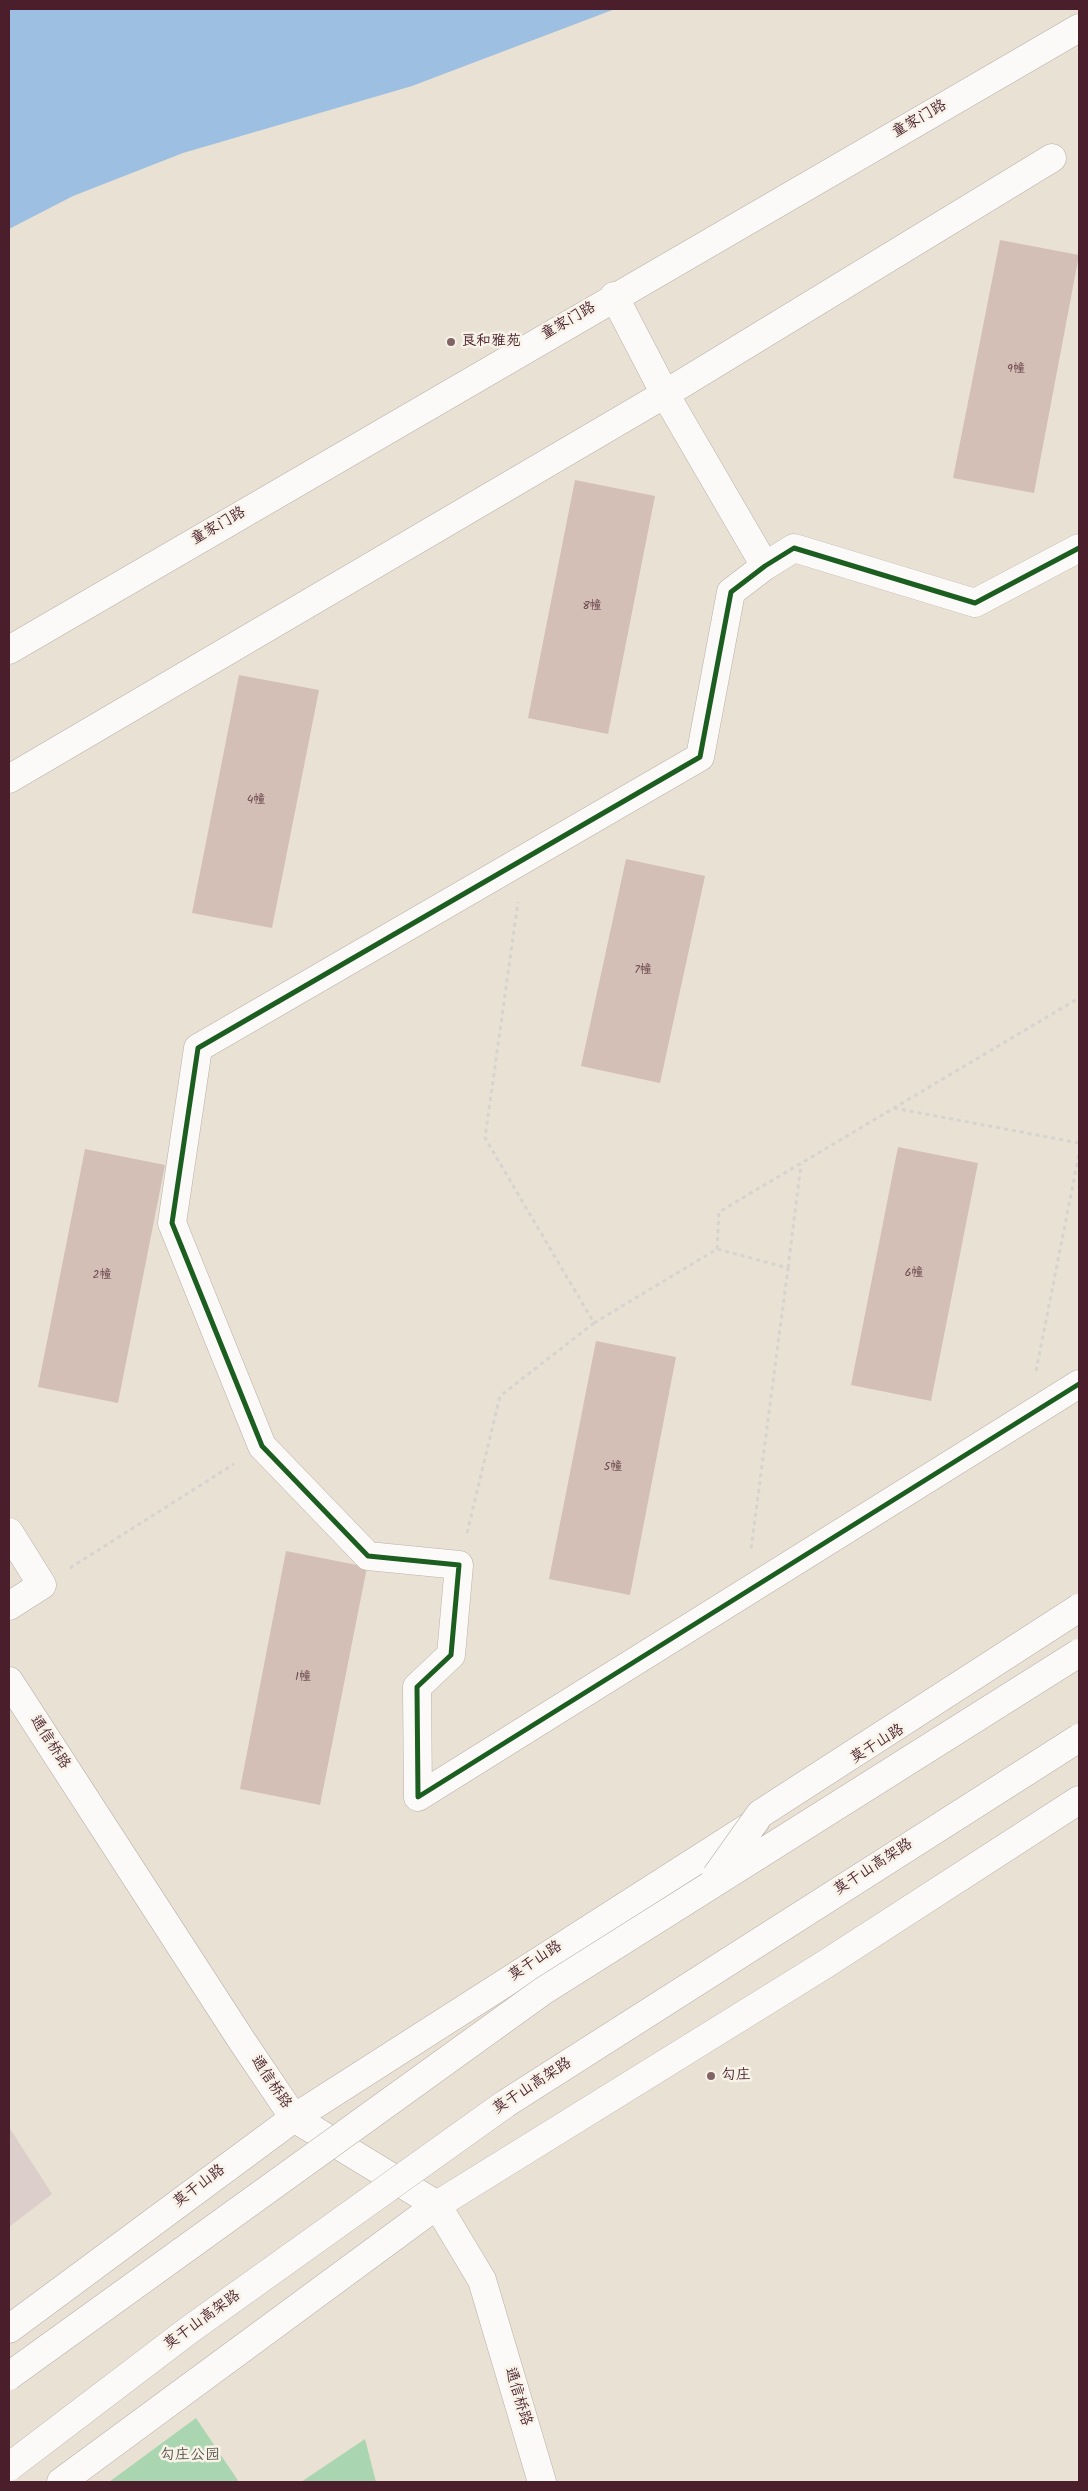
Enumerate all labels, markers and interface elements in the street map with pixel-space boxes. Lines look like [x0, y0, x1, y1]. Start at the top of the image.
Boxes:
street label: 童家门路 [890, 97, 950, 143]
street label: 童家门路 [539, 299, 599, 345]
place label: 良和雅苑 [461, 333, 521, 351]
marker: 良和雅苑 [445, 336, 457, 348]
house number: 9幢 [1007, 363, 1025, 377]
street label: 童家门路 [189, 504, 249, 550]
house number: 8幢 [582, 600, 602, 614]
house number: 4幢 [247, 794, 265, 808]
house number: 7幢 [634, 964, 652, 978]
house number: 6幢 [905, 1267, 923, 1281]
house number: 2幢 [93, 1269, 111, 1283]
house number: 5幢 [604, 1461, 622, 1475]
house number: 1幢 [295, 1671, 311, 1685]
street label: 通信桥路 [25, 1713, 73, 1773]
street label: 莫干山路 [848, 1721, 908, 1769]
street label: 莫干山高架路 [831, 1836, 917, 1900]
street label: 莫干山路 [506, 1938, 566, 1986]
street label: 通信桥路 [246, 2053, 294, 2113]
street label: 莫干山高架路 [490, 2055, 576, 2119]
place label: 勾庄 [721, 2067, 751, 2085]
marker: 勾庄 [705, 2070, 717, 2082]
street label: 莫干山路 [171, 2162, 229, 2212]
street label: 莫干山高架路 [161, 2287, 245, 2355]
street label: 通信桥路 [500, 2366, 534, 2428]
park label: 勾庄公园 [160, 2447, 220, 2465]

